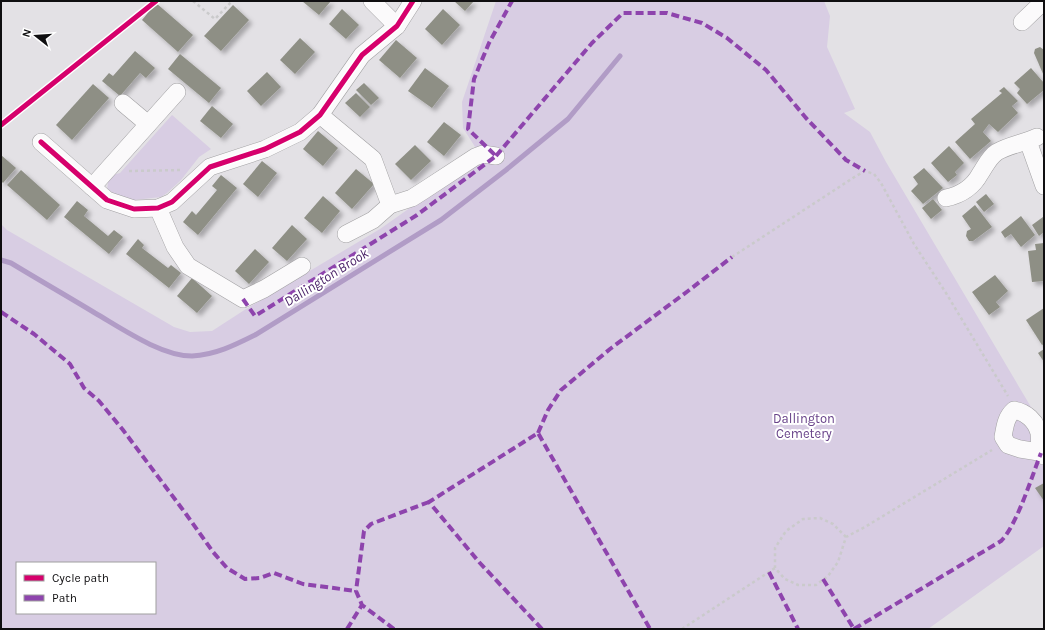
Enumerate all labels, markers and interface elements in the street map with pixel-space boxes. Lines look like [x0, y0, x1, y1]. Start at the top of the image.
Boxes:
north arrow [16, 16, 56, 56]
text: N [20, 28, 34, 39]
water label: Dallington Brook [281, 244, 372, 310]
park label: Dallington Cemetery [773, 411, 835, 441]
legend [16, 562, 156, 614]
text: Cycle path [52, 571, 109, 585]
text: Path [52, 591, 77, 605]

